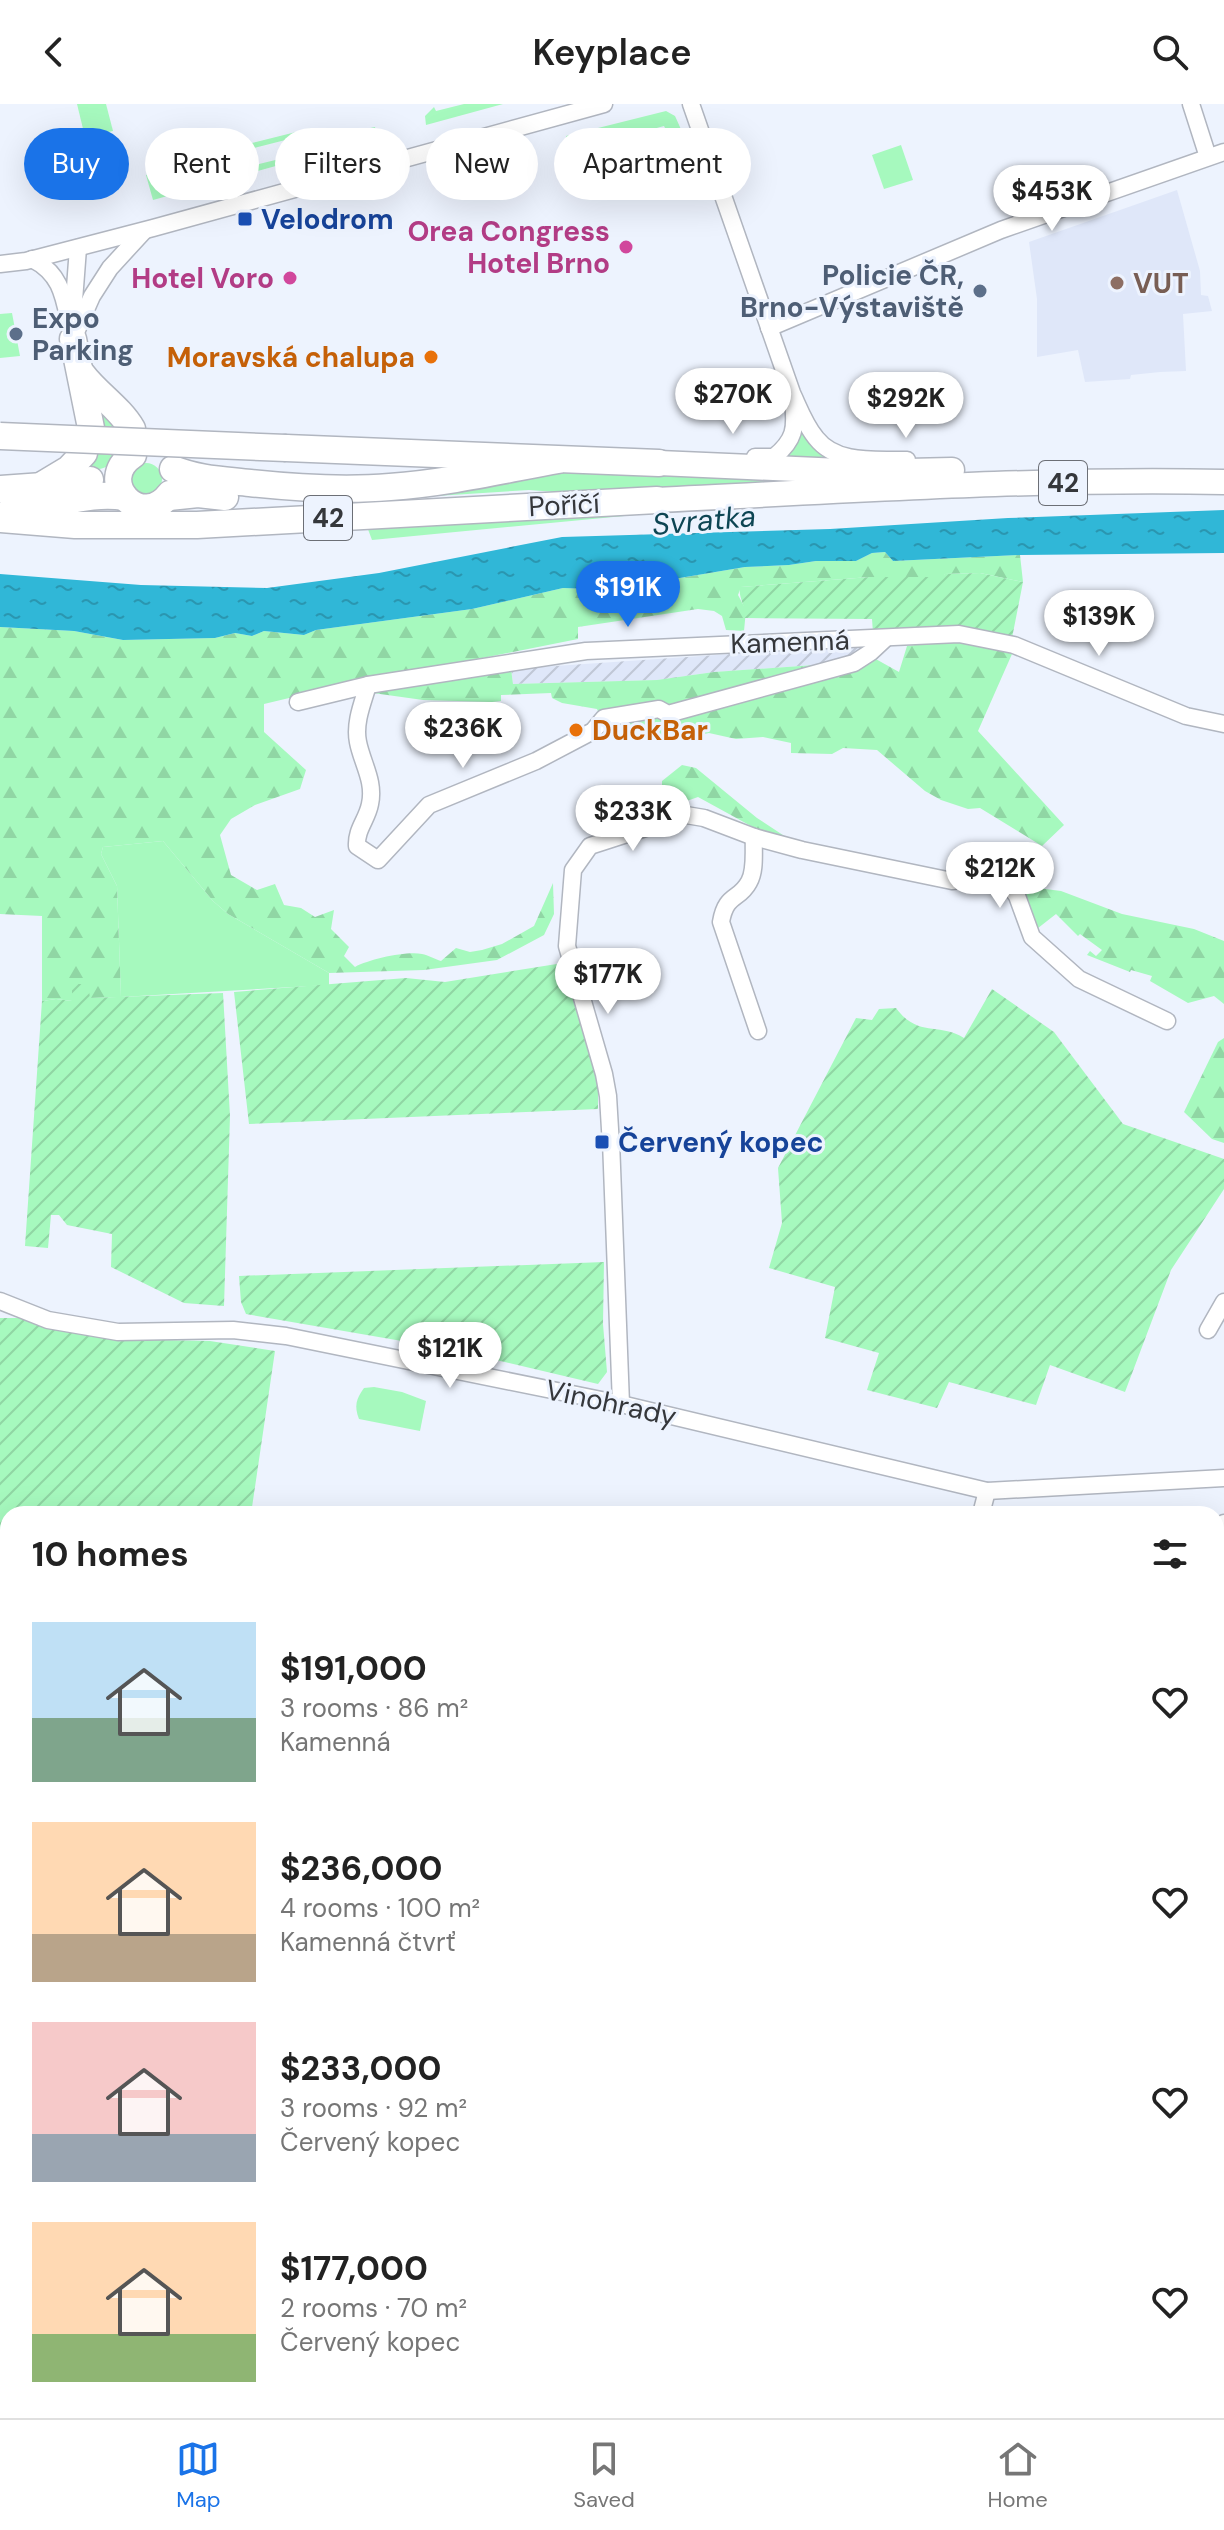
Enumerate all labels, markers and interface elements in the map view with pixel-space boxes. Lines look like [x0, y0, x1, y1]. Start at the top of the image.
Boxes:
text: Keyplace [533, 29, 691, 76]
icon: back [32, 30, 76, 74]
icon: search [1148, 30, 1192, 74]
chip: Buy [24, 128, 129, 200]
chip: Rent [145, 128, 259, 200]
chip: Filters [275, 128, 410, 200]
chip: New [426, 128, 538, 200]
chip: Apartment [554, 128, 751, 200]
pin: $453K [996, 165, 1108, 233]
text: $453K [1011, 174, 1093, 208]
place label: Velodrom [261, 201, 394, 238]
marker: Velodrom [236, 210, 254, 228]
place label: Orea Congress Hotel Brno [407, 213, 610, 282]
marker: Orea Congress Hotel Brno [617, 238, 635, 256]
place label: Policie ČR, Brno-Výstaviště [740, 257, 964, 326]
place label: Hotel Voro [131, 260, 274, 297]
place label: VUT [1133, 265, 1189, 302]
marker: Hotel Voro [281, 269, 299, 287]
marker: VUT [1108, 274, 1126, 292]
marker: Policie ČR, Brno-Výstaviště [971, 282, 989, 300]
place label: Expo Parking [32, 300, 134, 369]
marker: Expo Parking [7, 325, 25, 343]
place label: Moravská chalupa [167, 339, 415, 376]
marker: Moravská chalupa [422, 348, 440, 366]
pin: $270K [677, 368, 789, 436]
pin: $292K [850, 372, 962, 440]
text: $270K [693, 377, 773, 411]
text: $292K [867, 381, 945, 415]
road number: 42 [1039, 461, 1087, 505]
street label: Poříčí [528, 485, 601, 525]
road number: 42 [304, 496, 352, 540]
water label: Svratka [650, 496, 758, 544]
pin: $191K [572, 561, 684, 629]
text: $191K [594, 570, 662, 604]
pin: $139K [1043, 590, 1155, 658]
text: $139K [1062, 599, 1136, 633]
street label: Kamenná [730, 621, 850, 663]
pin: $236K [407, 702, 519, 770]
text: $236K [423, 711, 503, 745]
place label: DuckBar [592, 712, 708, 749]
marker: DuckBar [567, 721, 585, 739]
pin: $233K [577, 785, 689, 853]
text: $233K [593, 794, 673, 828]
pin: $212K [944, 842, 1056, 910]
text: $212K [964, 851, 1036, 885]
pin: $177K [552, 948, 664, 1016]
text: $177K [573, 957, 643, 991]
place label: Červený kopec [618, 1124, 824, 1161]
marker: Červený kopec [593, 1133, 611, 1151]
pin: $121K [394, 1322, 506, 1390]
text: $121K [417, 1331, 483, 1365]
street label: Vinohrady [542, 1371, 680, 1435]
text: 10 homes [32, 1532, 189, 1577]
icon: filters [1148, 1532, 1192, 1576]
text: $191,000 [280, 1646, 427, 1691]
icon: home [96, 1654, 192, 1750]
icon: heart [1148, 1680, 1192, 1724]
text: 3 rooms · 86 m² [280, 1691, 468, 1725]
text: Kamenná [280, 1725, 391, 1759]
text: $236,000 [280, 1846, 442, 1891]
icon: home [96, 1854, 192, 1950]
icon: heart [1148, 1880, 1192, 1924]
text: 4 rooms · 100 m² [280, 1891, 480, 1925]
text: Kamenná čtvrť [280, 1925, 456, 1959]
text: $233,000 [280, 2046, 441, 2091]
icon: home [96, 2054, 192, 2150]
icon: heart [1148, 2080, 1192, 2124]
text: 3 rooms · 92 m² [280, 2091, 467, 2125]
text: Červený kopec [280, 2125, 460, 2159]
text: $177,000 [280, 2246, 428, 2291]
icon: home [96, 2254, 192, 2350]
icon: heart [1148, 2280, 1192, 2324]
text: 2 rooms · 70 m² [280, 2291, 467, 2325]
text: Červený kopec [280, 2325, 460, 2359]
tab: Map [176, 2437, 221, 2514]
tab: Saved [573, 2437, 635, 2514]
tab: Home [988, 2437, 1048, 2514]

